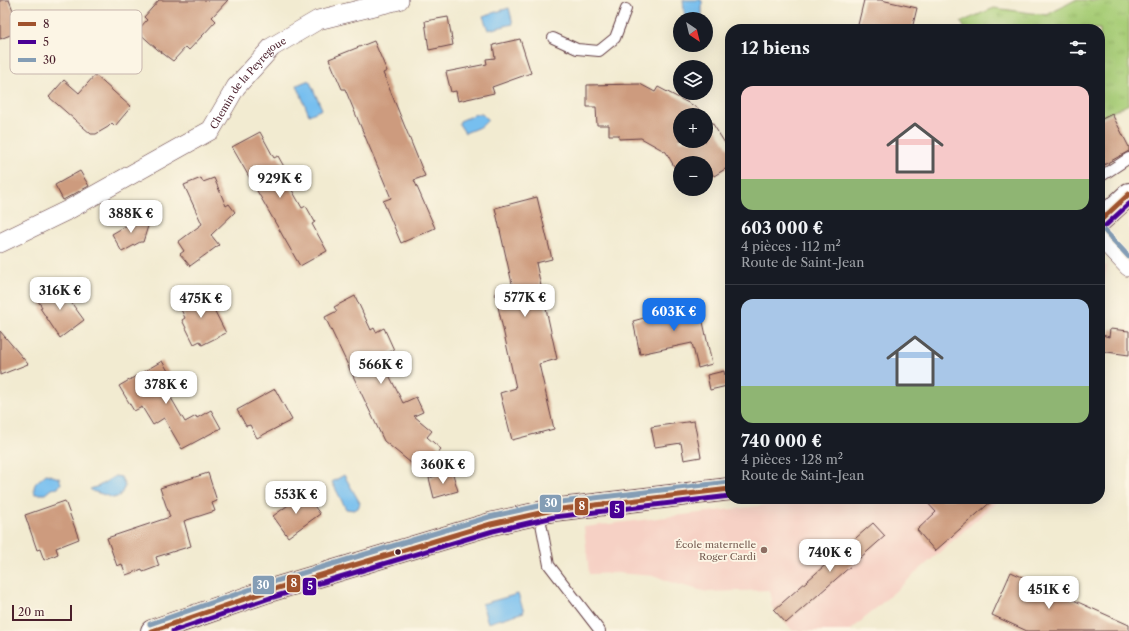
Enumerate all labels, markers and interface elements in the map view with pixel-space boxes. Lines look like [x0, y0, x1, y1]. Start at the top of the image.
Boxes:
legend [10, 10, 142, 74]
north arrow [673, 12, 713, 52]
map controls [673, 12, 713, 196]
text: 8 [43, 17, 50, 31]
street label: Chemin de la Peyregoue [207, 34, 289, 131]
text: 5 [43, 35, 49, 49]
icon: filters [1067, 37, 1089, 59]
text: 12 biens [741, 38, 810, 58]
text: 30 [43, 53, 56, 67]
button: layers [673, 60, 713, 100]
button: + [673, 108, 713, 148]
icon: home [879, 112, 951, 184]
button: − [673, 156, 713, 196]
pin: 929K € [247, 165, 313, 199]
text: 929K € [258, 170, 302, 186]
pin: 388K € [98, 200, 164, 234]
text: 388K € [109, 205, 153, 221]
text: 603 000 € [741, 218, 823, 238]
text: 4 pièces · 112 m² [741, 238, 841, 254]
text: Route de Saint-Jean [741, 254, 864, 270]
pin: 316K € [27, 277, 93, 311]
text: 316K € [39, 282, 81, 298]
pin: 577K € [492, 284, 558, 318]
pin: 475K € [168, 285, 234, 319]
text: 577K € [504, 289, 546, 305]
text: 475K € [179, 290, 223, 306]
pin: 603K € [641, 298, 707, 332]
text: 603K € [652, 303, 697, 319]
icon: home [879, 325, 951, 397]
pin: 566K € [348, 351, 414, 385]
text: 566K € [359, 356, 403, 372]
pin: 378K € [133, 371, 199, 405]
text: 378K € [144, 376, 188, 392]
text: 740 000 € [741, 431, 822, 451]
pin: 360K € [410, 451, 476, 485]
text: 4 pièces · 128 m² [741, 451, 843, 467]
text: 360K € [421, 456, 466, 472]
text: Route de Saint-Jean [741, 467, 864, 483]
pin: 553K € [263, 481, 329, 515]
text: 553K € [274, 486, 318, 502]
line badge: 30 [539, 494, 562, 513]
text: 30 [544, 496, 558, 510]
line badge: 8 [574, 497, 589, 516]
text: 8 [579, 499, 586, 513]
line badge: 5 [609, 500, 625, 519]
text: 5 [614, 502, 620, 516]
place label: École maternelle Roger Cardi [675, 538, 756, 563]
pin: 740K € [797, 539, 863, 573]
text: 740K € [808, 544, 852, 560]
marker: École maternelle Roger Cardi [759, 545, 769, 555]
unlabelled marker [393, 547, 403, 557]
line badge: 8 [286, 574, 301, 593]
line badge: 30 [252, 575, 275, 595]
text: 8 [291, 576, 298, 590]
pin: 451K € [1016, 576, 1082, 610]
line badge: 5 [302, 577, 317, 596]
text: 30 [256, 578, 270, 592]
text: 5 [307, 579, 313, 593]
text: 451K € [1028, 581, 1070, 597]
scale bar [12, 603, 72, 622]
text: 20 m [18, 605, 44, 619]

